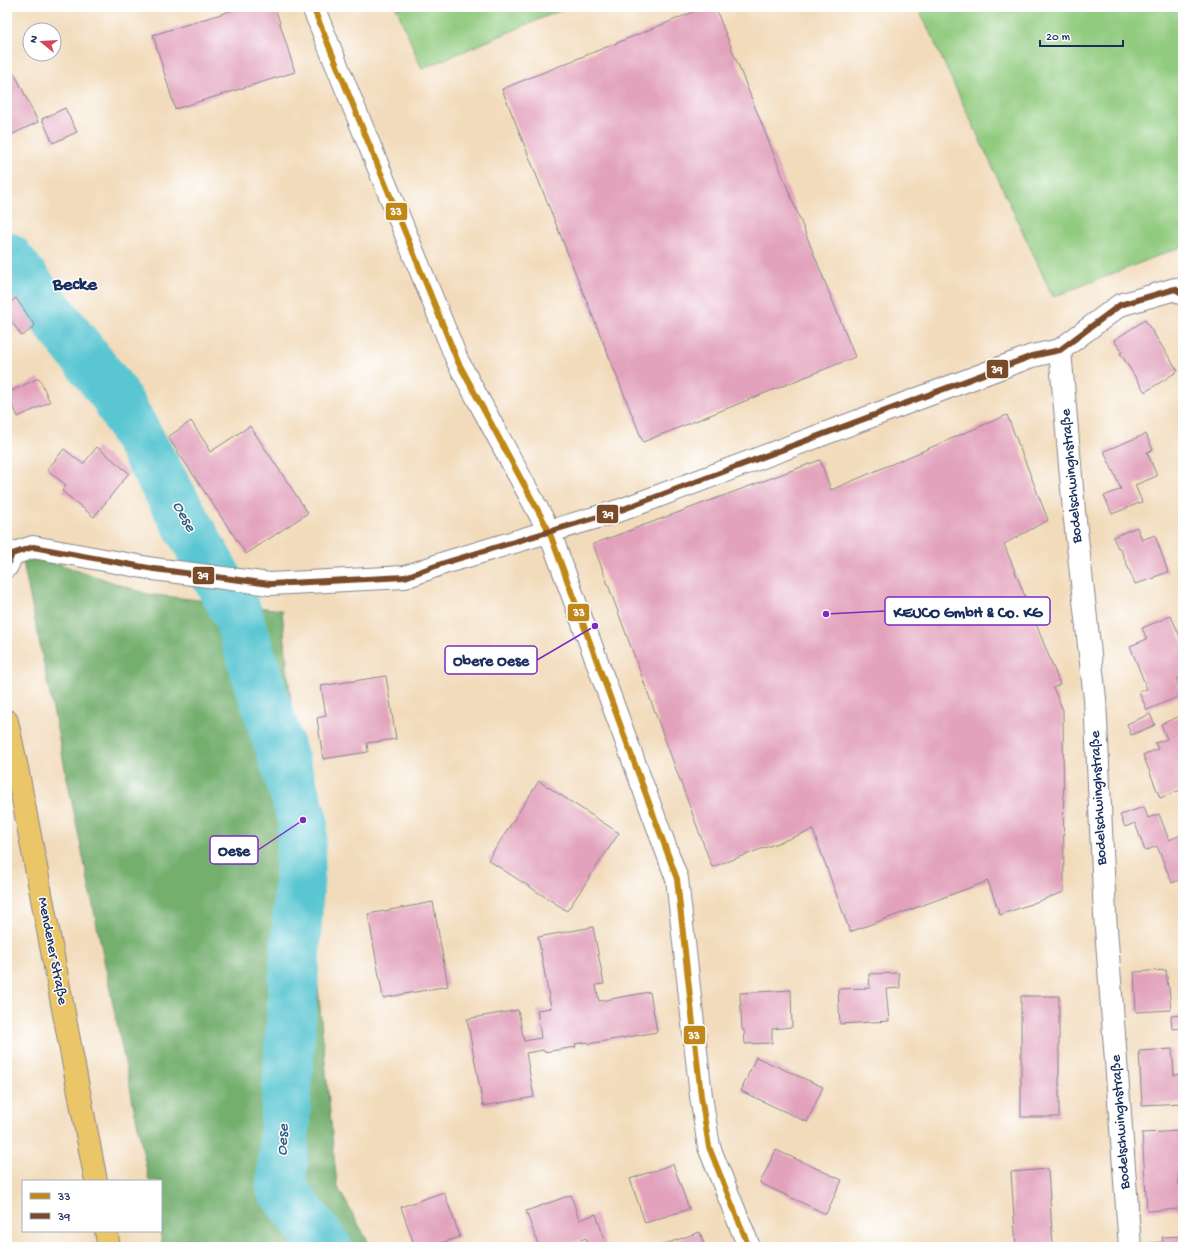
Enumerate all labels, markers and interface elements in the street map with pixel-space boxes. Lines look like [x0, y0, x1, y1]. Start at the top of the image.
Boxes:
north arrow [22, 22, 62, 62]
scale bar [1040, 22, 1123, 48]
text: 20 m [1046, 31, 1071, 45]
text: N [28, 34, 41, 45]
line badge: 33 [385, 202, 408, 221]
text: 33 [389, 207, 402, 219]
district label: Becke [52, 274, 98, 297]
line badge: 39 [986, 359, 1009, 379]
text: 39 [990, 365, 1003, 377]
street label: Bodelschwinghstraße [1057, 408, 1087, 545]
water label: Oese [167, 498, 199, 536]
line badge: 39 [596, 504, 619, 524]
text: 39 [601, 510, 614, 522]
line badge: 39 [192, 566, 215, 585]
text: 39 [196, 571, 209, 583]
callout: KEUCO GmbH & Co. KG [885, 597, 1050, 625]
line badge: 33 [567, 603, 590, 622]
text: KEUCO GmbH & Co. KG [893, 605, 1043, 624]
text: 33 [572, 608, 585, 620]
callout: Obere Oese [445, 646, 537, 674]
text: Obere Oese [453, 653, 530, 672]
street label: Bodelschwinghstraße [1086, 730, 1112, 867]
callout: Oese [210, 836, 258, 864]
text: Oese [218, 843, 251, 862]
street label: Mendener Straße [33, 896, 71, 1007]
line badge: 33 [683, 1025, 706, 1045]
text: 33 [687, 1031, 700, 1043]
street label: Bodelschwinghstraße [1107, 1054, 1135, 1191]
water label: Oese [274, 1123, 294, 1156]
legend [22, 1180, 162, 1232]
text: 33 [57, 1191, 70, 1205]
text: 39 [57, 1211, 70, 1225]

